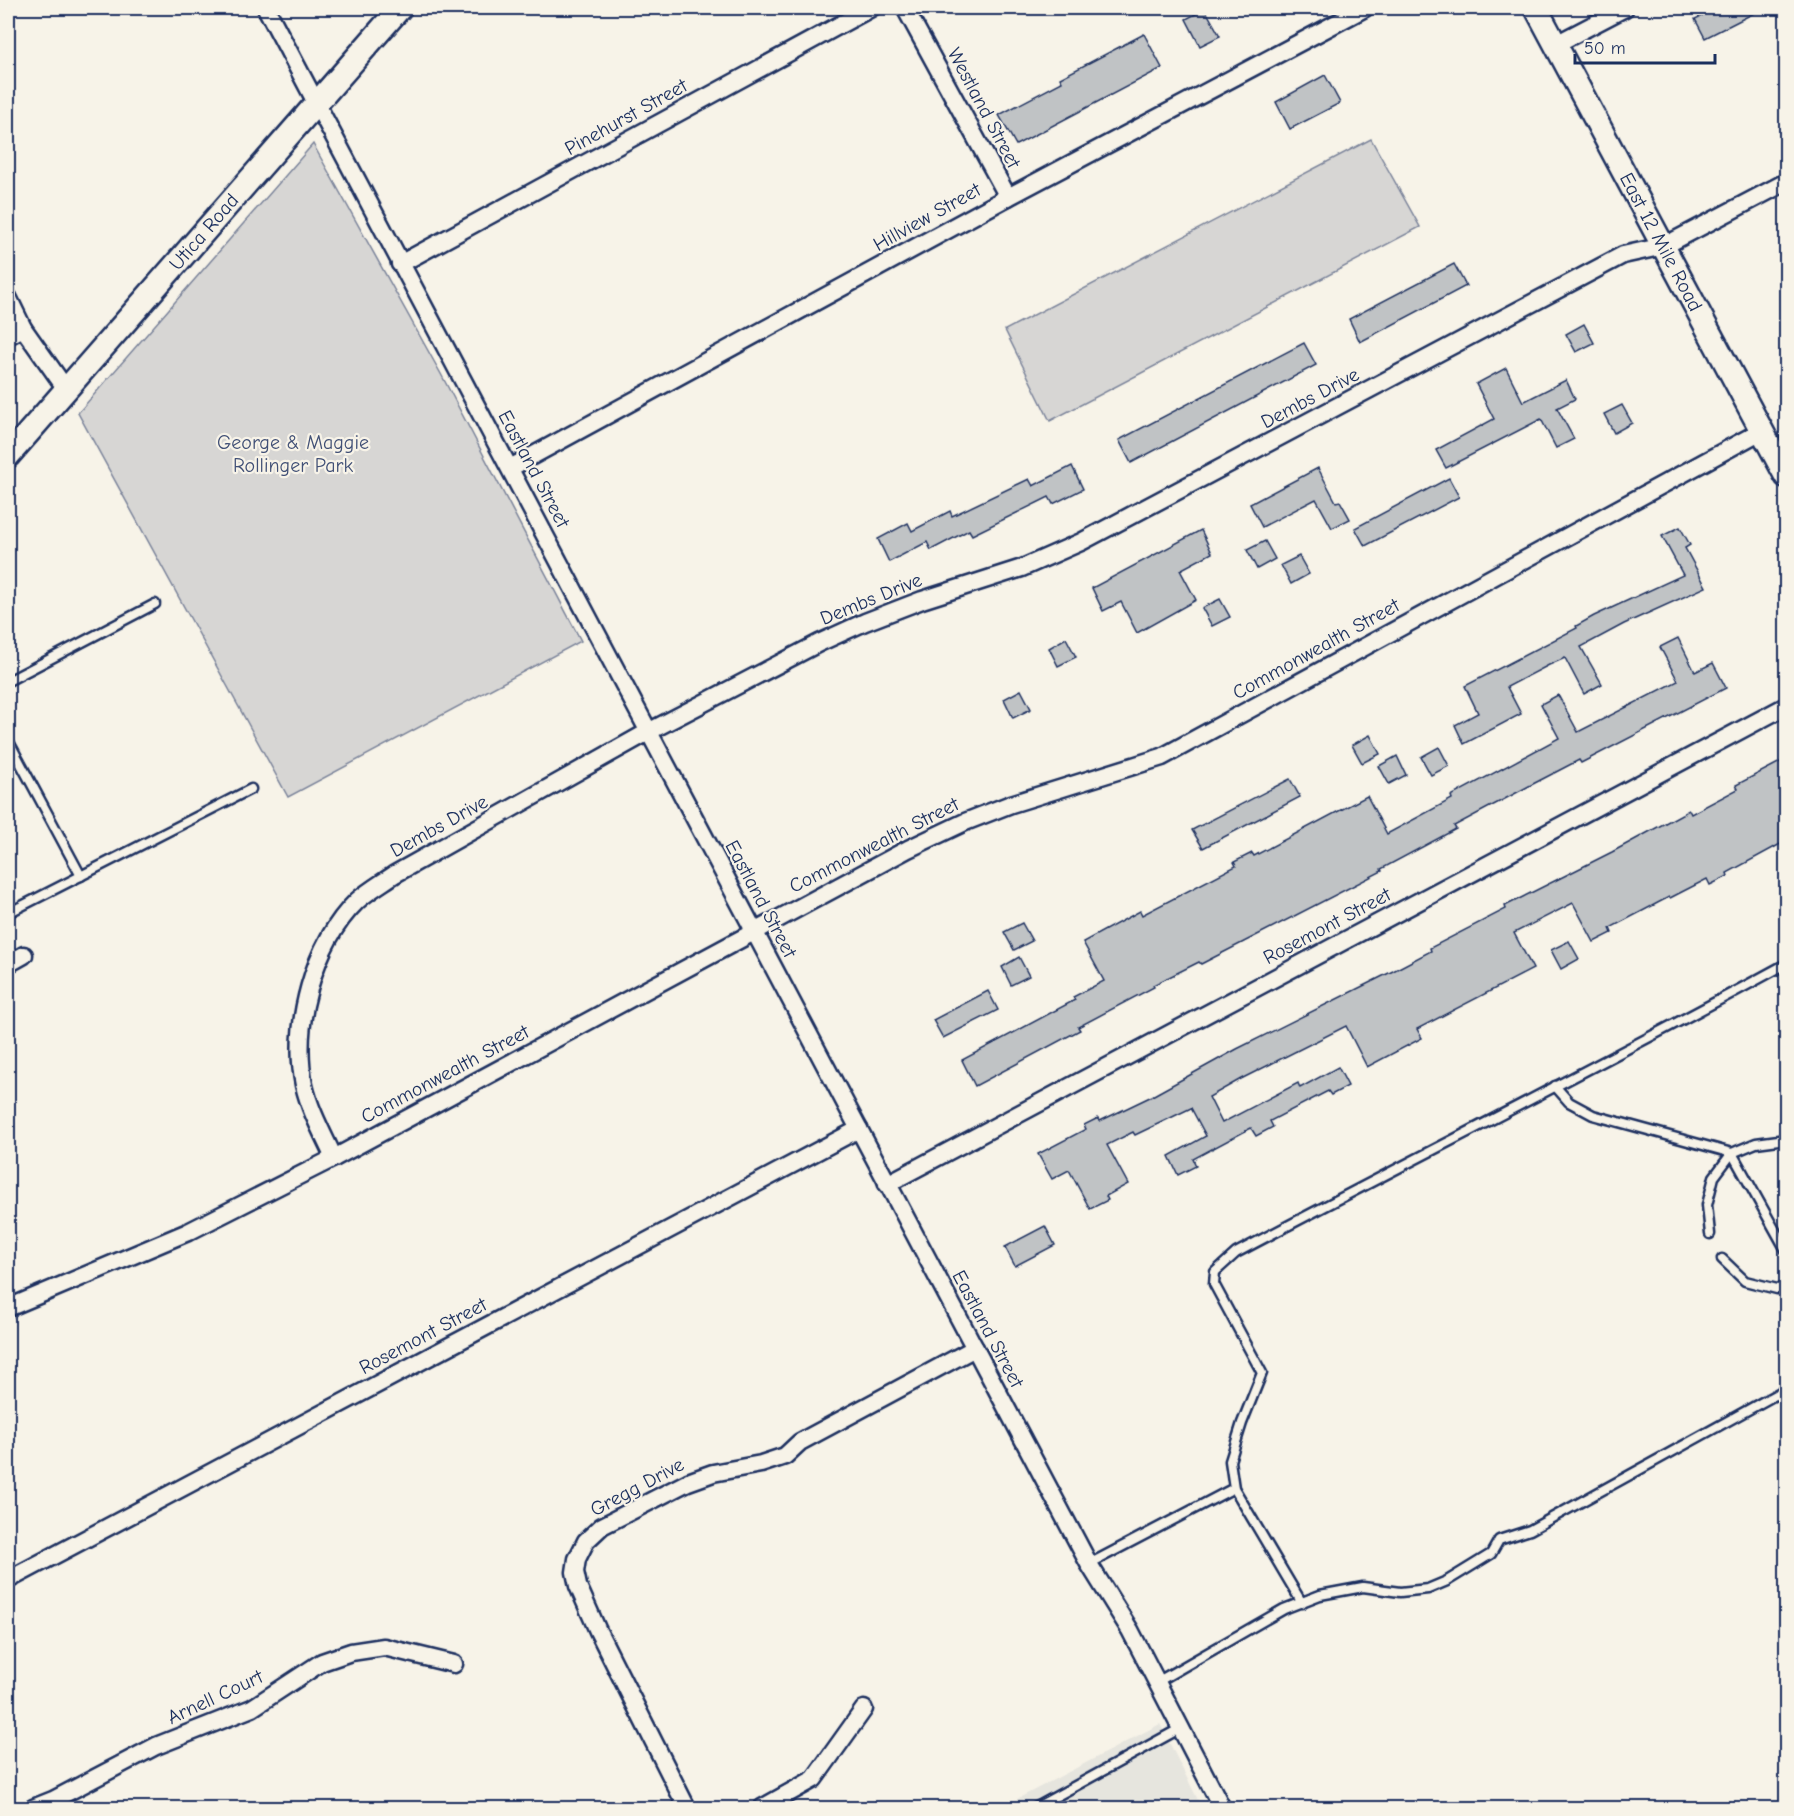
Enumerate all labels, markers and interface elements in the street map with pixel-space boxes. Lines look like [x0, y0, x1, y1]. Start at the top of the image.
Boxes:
scale bar [1575, 27, 1714, 65]
text: 50 m [1584, 38, 1626, 59]
street label: Westland Street [943, 44, 1026, 173]
street label: Pinehurst Street [561, 73, 692, 160]
street label: East 12 Mile Road [1615, 169, 1707, 315]
street label: Hillview Street [869, 177, 986, 256]
street label: Utica Road [165, 189, 243, 275]
street label: Dembs Drive [1257, 363, 1363, 433]
street label: Eastland Street [493, 406, 575, 533]
park label: George & Maggie Rollinger Park [217, 431, 369, 477]
street label: Dembs Drive [817, 568, 925, 630]
street label: Commonwealth Street [1229, 593, 1405, 704]
street label: Dembs Drive [386, 790, 492, 862]
street label: Commonwealth Street [785, 792, 964, 898]
street label: Eastland Street [720, 836, 802, 963]
street label: Rosemont Street [1259, 882, 1396, 969]
street label: Commonwealth Street [357, 1019, 534, 1128]
street label: Eastland Street [947, 1266, 1029, 1393]
street label: Rosemont Street [355, 1292, 492, 1379]
street label: Gregg Drive [586, 1453, 688, 1521]
street label: Arnell Court [164, 1664, 268, 1729]

